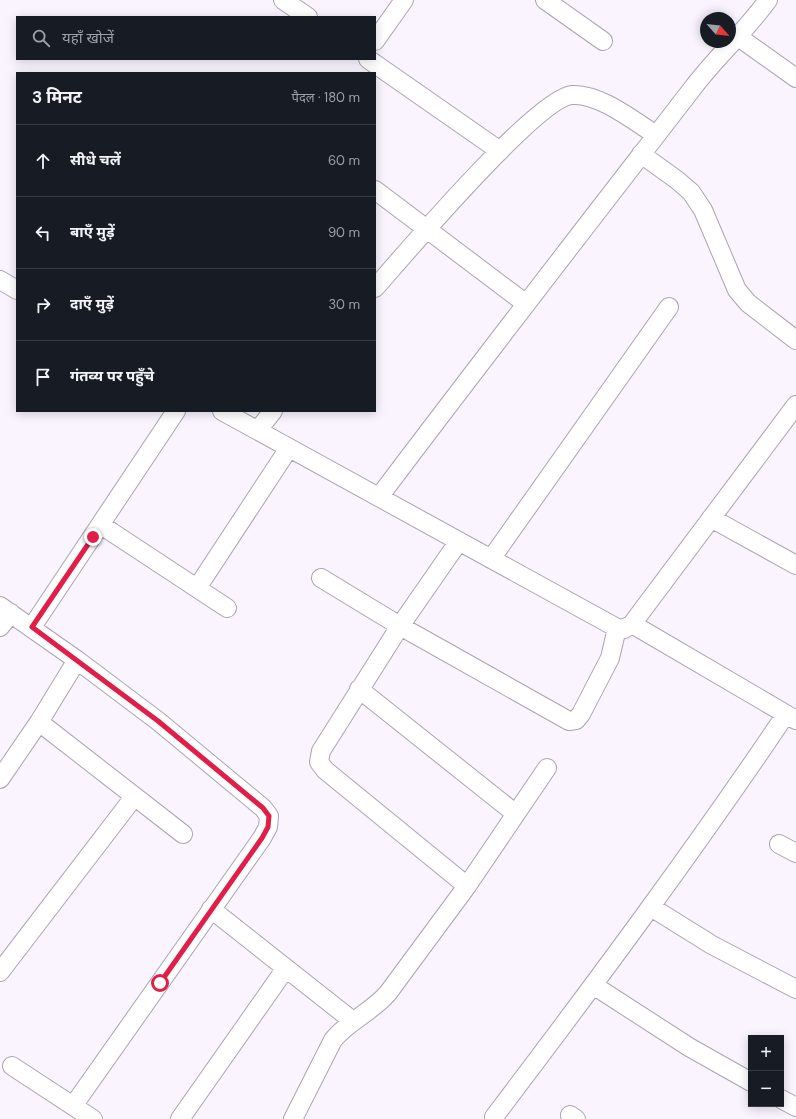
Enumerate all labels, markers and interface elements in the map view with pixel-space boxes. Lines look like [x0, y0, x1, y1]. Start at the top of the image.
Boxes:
north arrow [700, 12, 736, 48]
search box [16, 16, 376, 60]
icon: search [30, 27, 52, 49]
text: यहाँ खोजें [62, 28, 114, 48]
text: 3 मिनट [32, 86, 82, 108]
text: पैदल · 180 m [292, 89, 360, 106]
icon: ahead [32, 150, 54, 172]
text: सीधे चलें [70, 150, 121, 170]
text: 60 m [328, 152, 360, 169]
icon: left [32, 222, 54, 244]
text: बाएँ मुड़ें [70, 222, 115, 242]
text: 90 m [328, 224, 360, 241]
icon: right [32, 294, 54, 316]
text: दाएँ मुड़ें [70, 294, 114, 314]
text: 30 m [328, 296, 360, 313]
icon: arrive [32, 366, 54, 388]
text: गंतव्य पर पहुँचे [70, 366, 154, 386]
route end [84, 528, 102, 546]
route start [151, 974, 169, 992]
map controls [748, 1035, 784, 1107]
button: + [748, 1035, 784, 1071]
button: − [748, 1071, 784, 1107]

